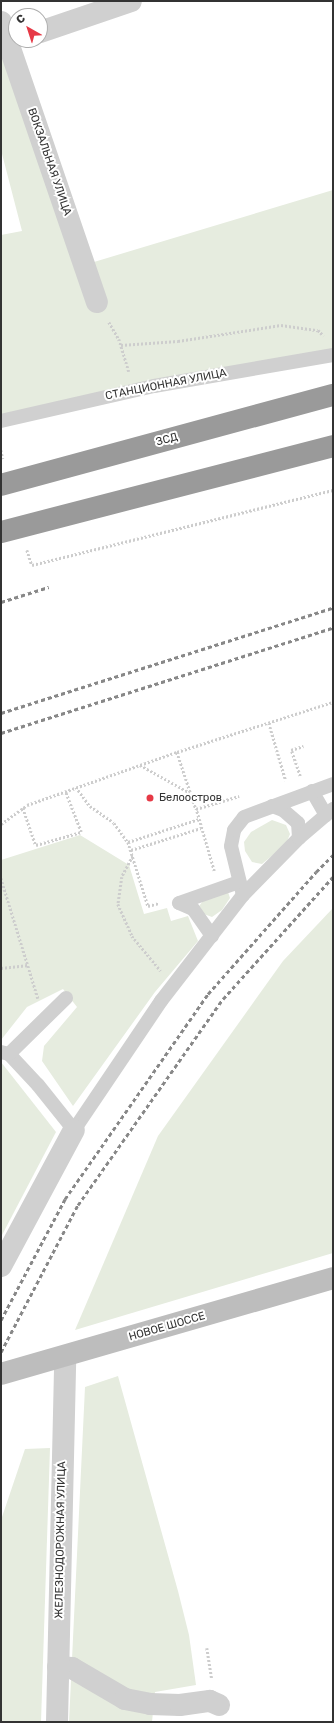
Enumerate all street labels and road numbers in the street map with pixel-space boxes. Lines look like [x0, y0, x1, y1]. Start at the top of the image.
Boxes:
street label: ВОКЗАЛЬНАЯ УЛИЦА [24, 106, 74, 218]
street label: СТАНЦИОННАЯ УЛИЦА [104, 367, 228, 403]
street label: ЗСД [155, 431, 179, 449]
street label: НОВОЕ ШОССЕ [127, 1310, 207, 1344]
street label: ЖЕЛЕЗНОДОРОЖНАЯ УЛИЦА [53, 1461, 69, 1619]

